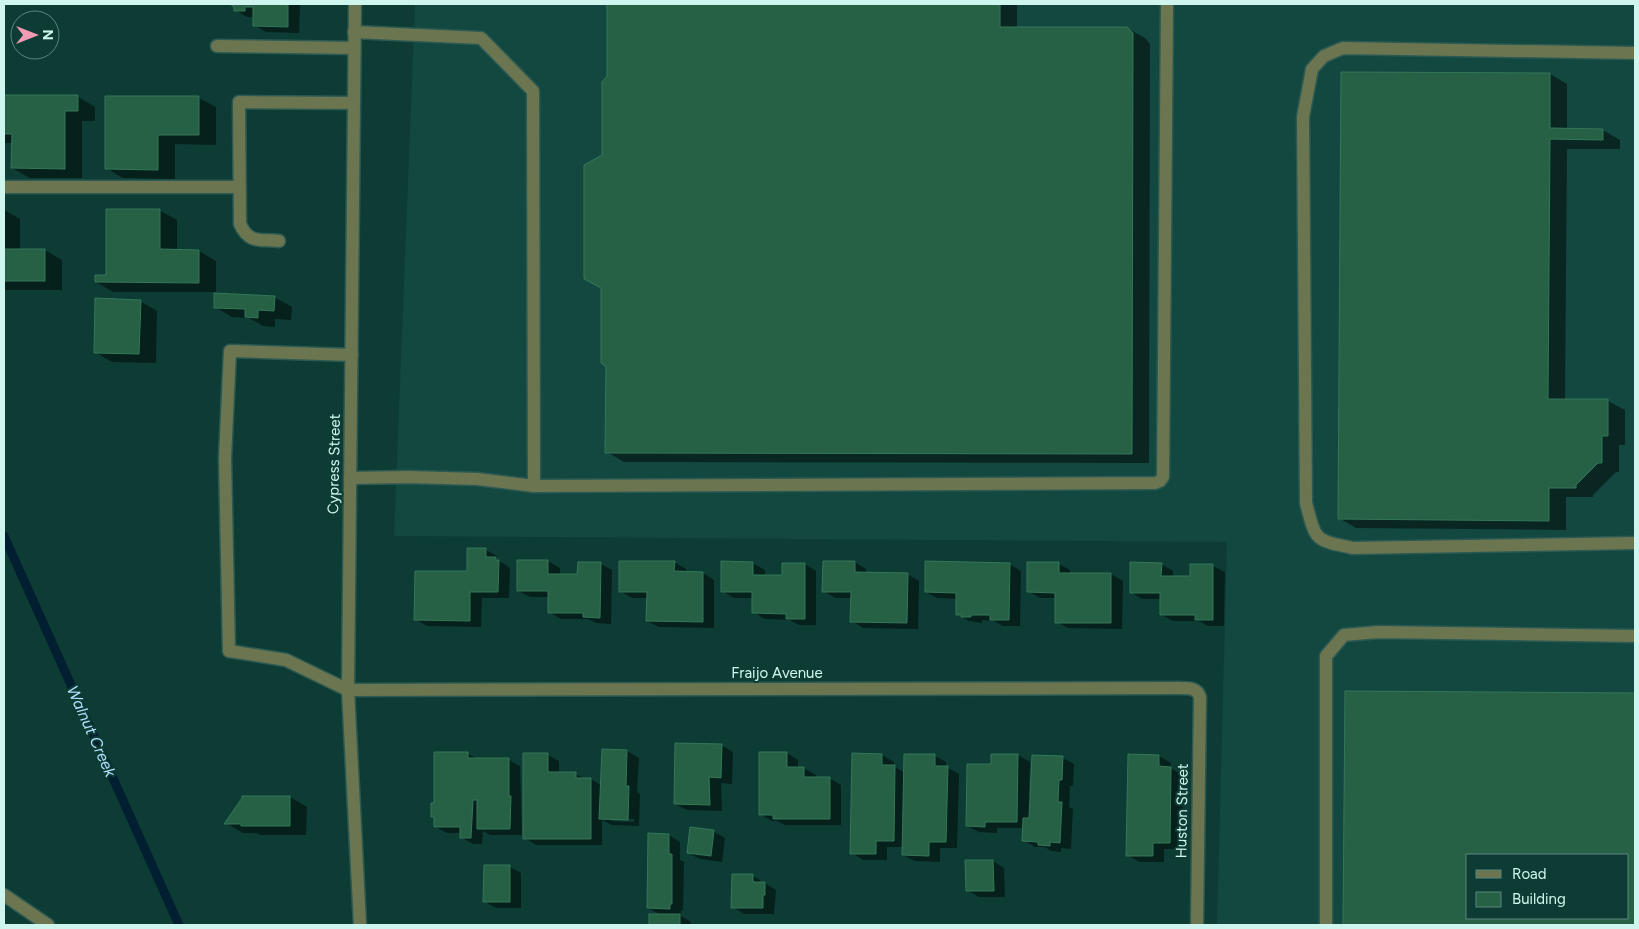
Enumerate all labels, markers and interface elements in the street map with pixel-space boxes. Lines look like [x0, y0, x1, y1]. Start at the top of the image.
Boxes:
north arrow [10, 10, 60, 60]
text: N [39, 30, 56, 40]
street label: Cypress Street [324, 413, 344, 514]
street label: Fraijo Avenue [731, 664, 823, 682]
water label: Walnut Creek [63, 683, 121, 781]
street label: Huston Street [1172, 763, 1192, 859]
legend [1466, 854, 1629, 919]
text: Road [1512, 865, 1547, 883]
text: Building [1512, 890, 1566, 908]

